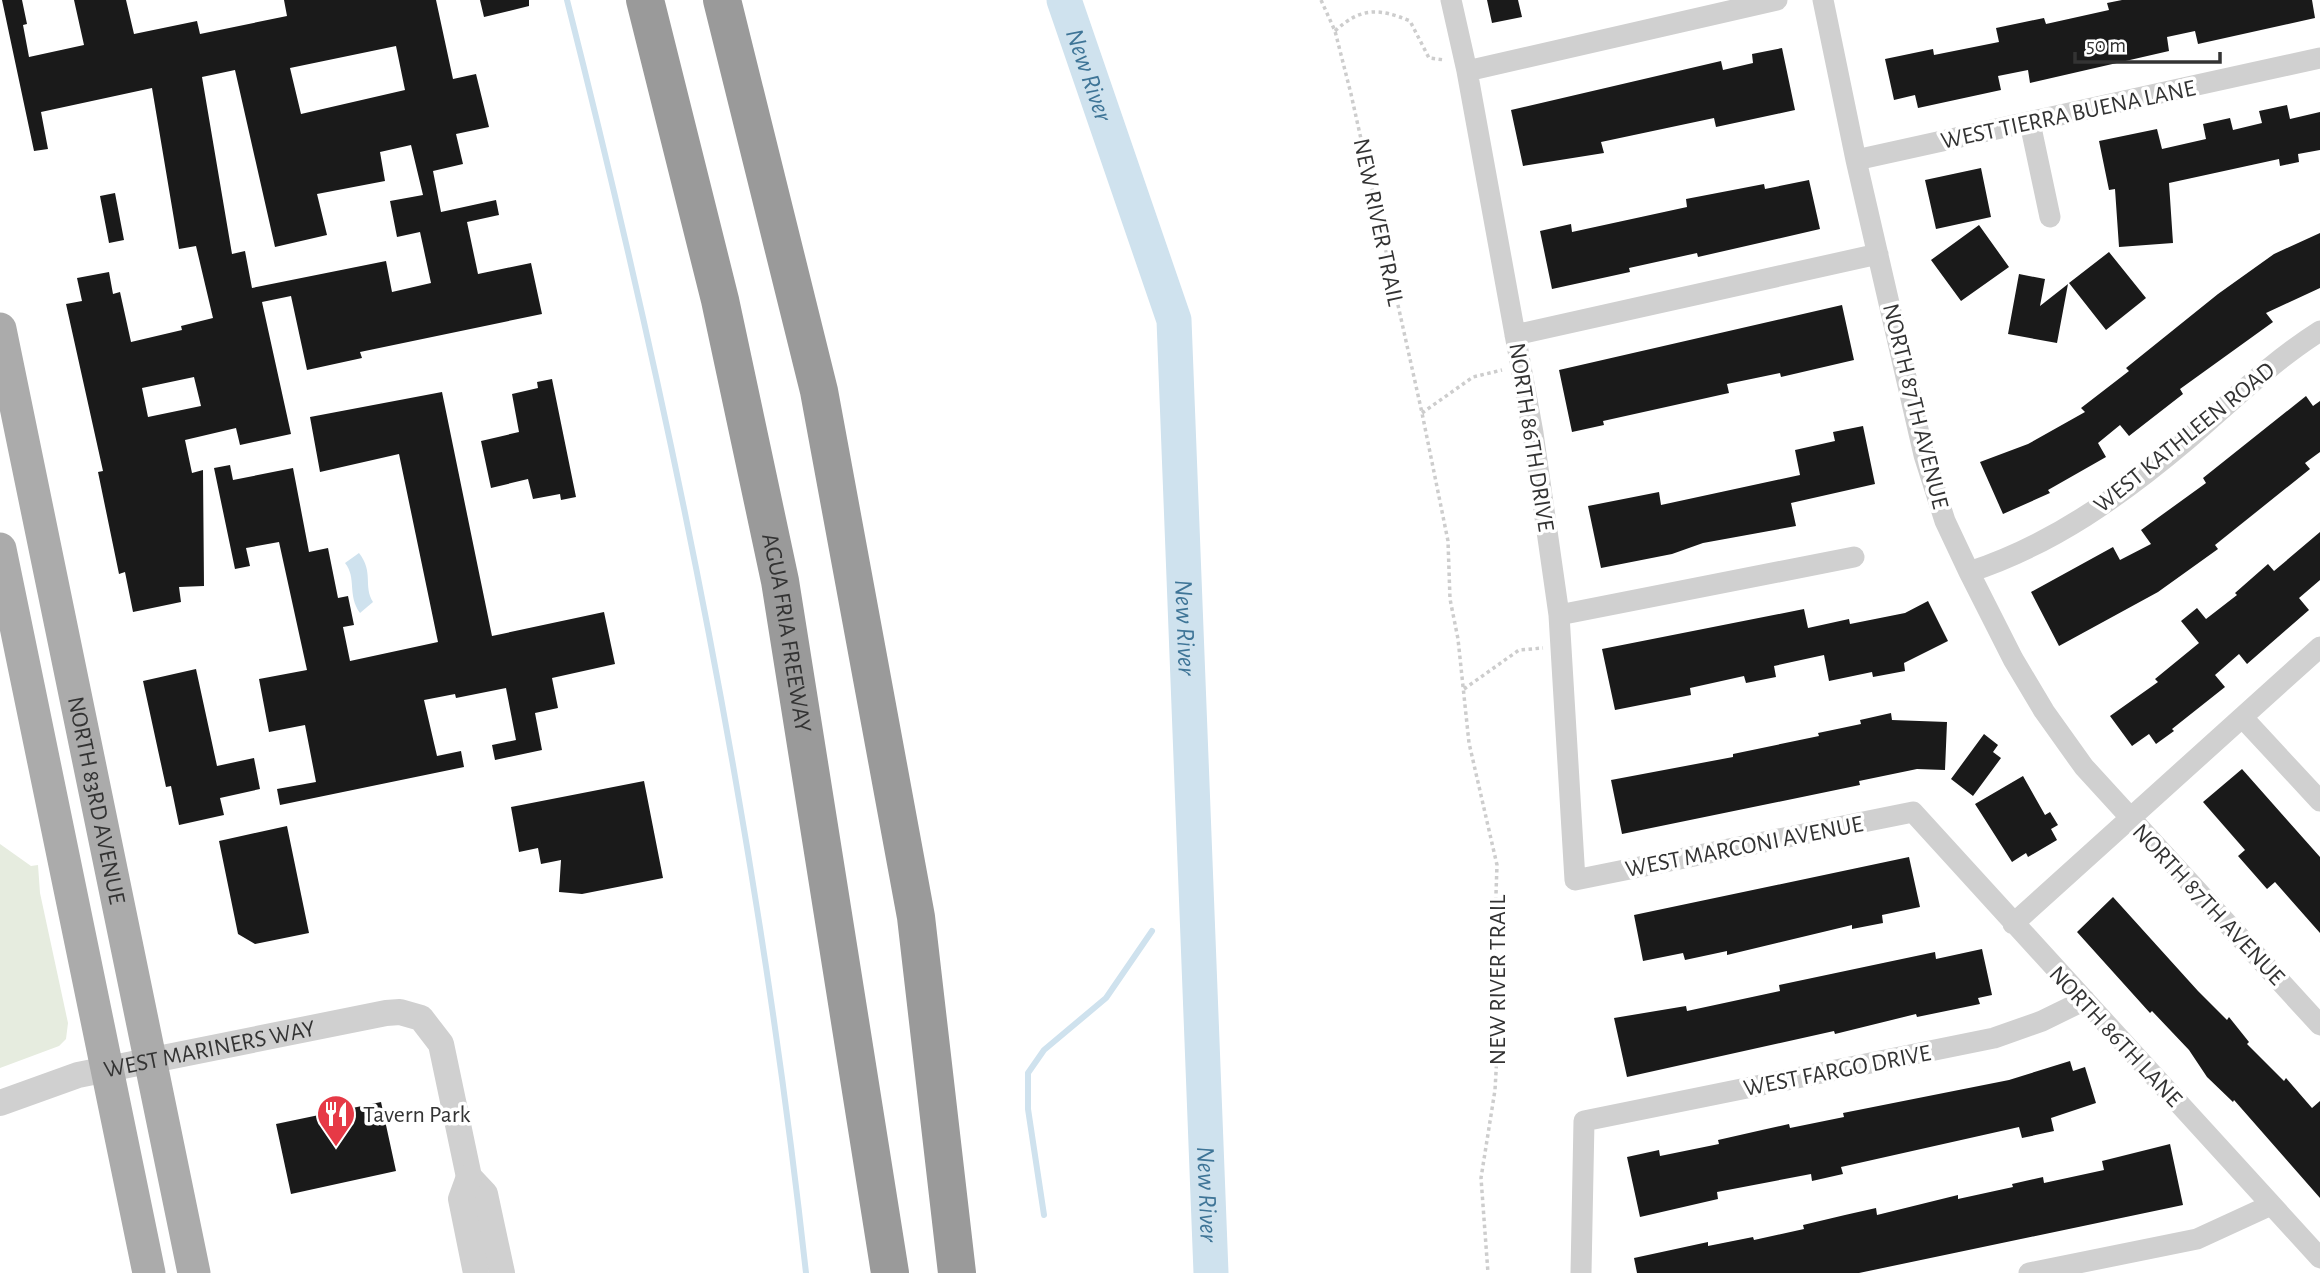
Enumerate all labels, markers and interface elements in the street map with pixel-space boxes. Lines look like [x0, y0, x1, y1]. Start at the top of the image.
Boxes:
scale bar [2075, 21, 2220, 65]
water label: New River [1061, 25, 1117, 126]
text: 50 m [2086, 35, 2126, 56]
street label: WEST TIERRA BUENA LANE [1939, 76, 2198, 154]
street label: NEW RIVER TRAIL [1349, 136, 1407, 308]
street label: NORTH 87TH AVENUE [1878, 301, 1952, 512]
street label: NORTH 86TH DRIVE [1504, 341, 1558, 534]
street label: WEST KATHLEEN ROAD [2090, 358, 2279, 518]
street label: AGUA FRIA FREEWAY [757, 531, 815, 735]
water label: New River [1170, 579, 1200, 677]
street label: NORTH 83RD AVENUE [63, 694, 129, 907]
street label: WEST MARCONI AVENUE [1623, 812, 1865, 882]
street label: NORTH 87TH AVENUE [2128, 819, 2289, 990]
street label: NEW RIVER TRAIL [1486, 895, 1510, 1065]
street label: NORTH 86TH LANE [2044, 962, 2187, 1112]
street label: WEST MARINERS WAY [102, 1016, 318, 1083]
street label: WEST FARGO DRIVE [1742, 1041, 1933, 1101]
restaurant icon: Tavern Park [315, 1093, 357, 1148]
place label: Tavern Park [363, 1103, 470, 1127]
water label: New River [1192, 1146, 1222, 1244]

